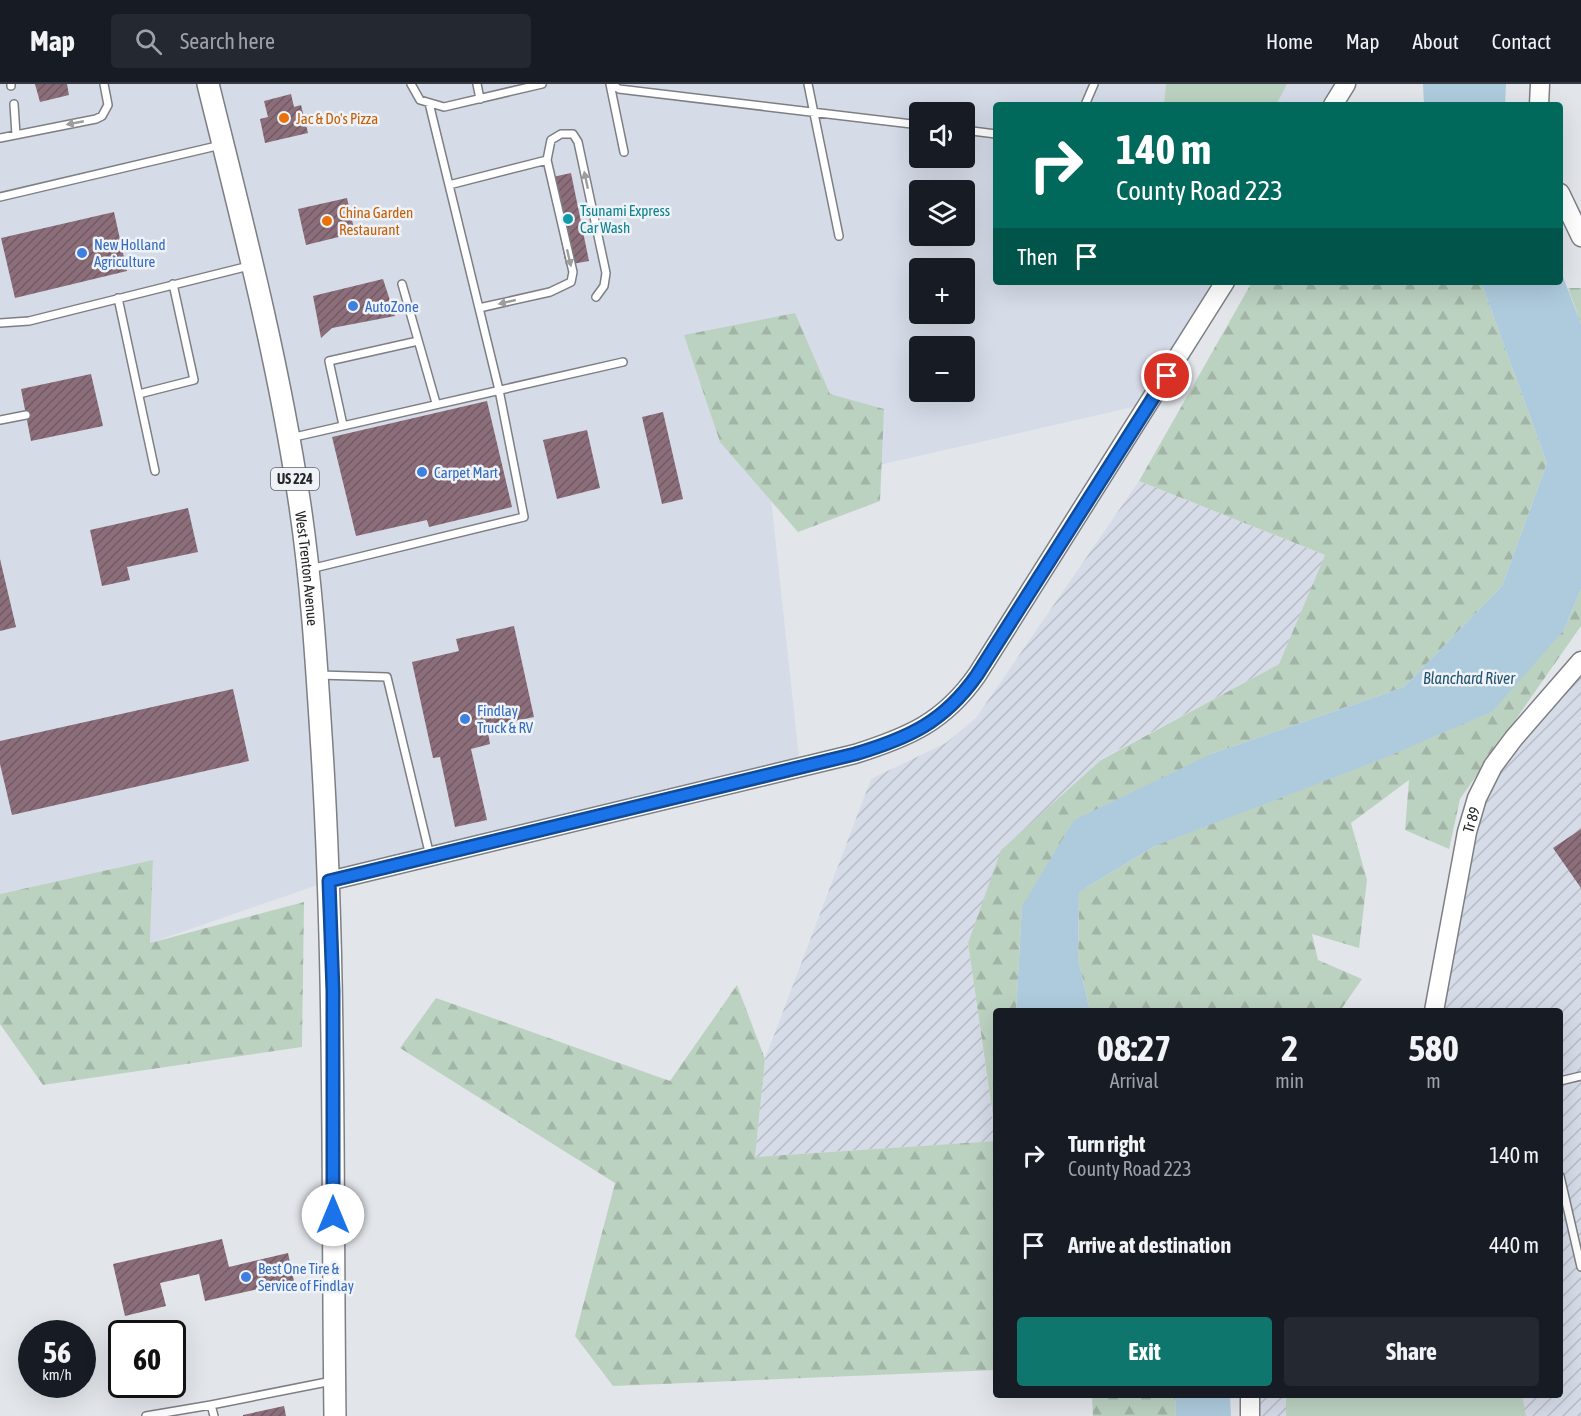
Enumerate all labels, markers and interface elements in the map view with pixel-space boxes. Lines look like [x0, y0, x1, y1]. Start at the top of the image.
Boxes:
search box [111, 14, 531, 68]
text: Map [30, 25, 75, 57]
icon: search [132, 25, 165, 58]
text: Search here [180, 28, 275, 54]
text: Home [1266, 29, 1313, 53]
text: Map [1346, 29, 1380, 53]
text: About [1413, 29, 1459, 53]
text: Contact [1492, 29, 1551, 53]
map controls [909, 102, 975, 402]
button: sound [909, 102, 975, 168]
place label: Jac & Do's Pizza [296, 110, 378, 127]
marker: Jac & Do's Pizza [277, 111, 291, 125]
one-way arrow [65, 119, 84, 128]
text: 140 m [1116, 125, 1211, 173]
icon: right [1017, 126, 1095, 204]
one-way arrow [581, 171, 590, 190]
text: County Road 223 [1116, 175, 1283, 206]
button: layers [909, 180, 975, 246]
place label: Tsunami Express Car Wash [580, 202, 670, 236]
place label: China Garden Restaurant [339, 204, 413, 238]
marker: Tsunami Express Car Wash [561, 212, 575, 226]
marker: China Garden Restaurant [320, 214, 334, 228]
place label: New Holland Agriculture [94, 236, 166, 270]
icon: arrive [1070, 240, 1103, 273]
text: Then [1017, 244, 1058, 270]
marker: New Holland Agriculture [75, 246, 89, 260]
one-way arrow [565, 249, 575, 267]
button: + [909, 258, 975, 324]
place label: AutoZone [365, 298, 419, 315]
one-way arrow [498, 298, 517, 307]
marker: AutoZone [346, 299, 360, 313]
button: − [909, 336, 975, 402]
pin [1141, 350, 1192, 401]
icon: arrive [1150, 359, 1183, 392]
place label: Carpet Mart [434, 464, 498, 481]
marker: Carpet Mart [415, 465, 429, 479]
road number: US 224 [271, 468, 319, 490]
street label: West Trenton Avenue [292, 510, 322, 627]
water label: Blanchard River [1423, 669, 1516, 687]
place label: Findlay Truck & RV [477, 702, 534, 736]
marker: Findlay Truck & RV [458, 712, 472, 726]
street label: Tr 89 [1459, 805, 1483, 835]
text: 08:27 [1097, 1027, 1171, 1069]
text: 2 [1281, 1027, 1298, 1069]
text: 580 [1408, 1027, 1459, 1069]
text: Arrival [1110, 1069, 1159, 1092]
text: min [1275, 1069, 1304, 1092]
text: m [1426, 1069, 1441, 1092]
text: Turn right [1068, 1131, 1145, 1157]
icon: right [1017, 1139, 1050, 1172]
text: 140 m [1489, 1142, 1539, 1168]
text: County Road 223 [1068, 1157, 1192, 1180]
position arrow [301, 1183, 365, 1247]
icon: arrive [1017, 1229, 1050, 1262]
text: Arrive at destination [1068, 1232, 1231, 1258]
text: 440 m [1489, 1232, 1539, 1258]
place label: Best One Tire & Service of Findlay [258, 1260, 354, 1294]
marker: Best One Tire & Service of Findlay [239, 1270, 253, 1284]
button: Exit [1017, 1317, 1272, 1386]
button: Share [1284, 1317, 1539, 1386]
speed limit sign: 60 [108, 1320, 186, 1398]
text: 56 [43, 1335, 71, 1369]
text: km/h [42, 1366, 72, 1383]

